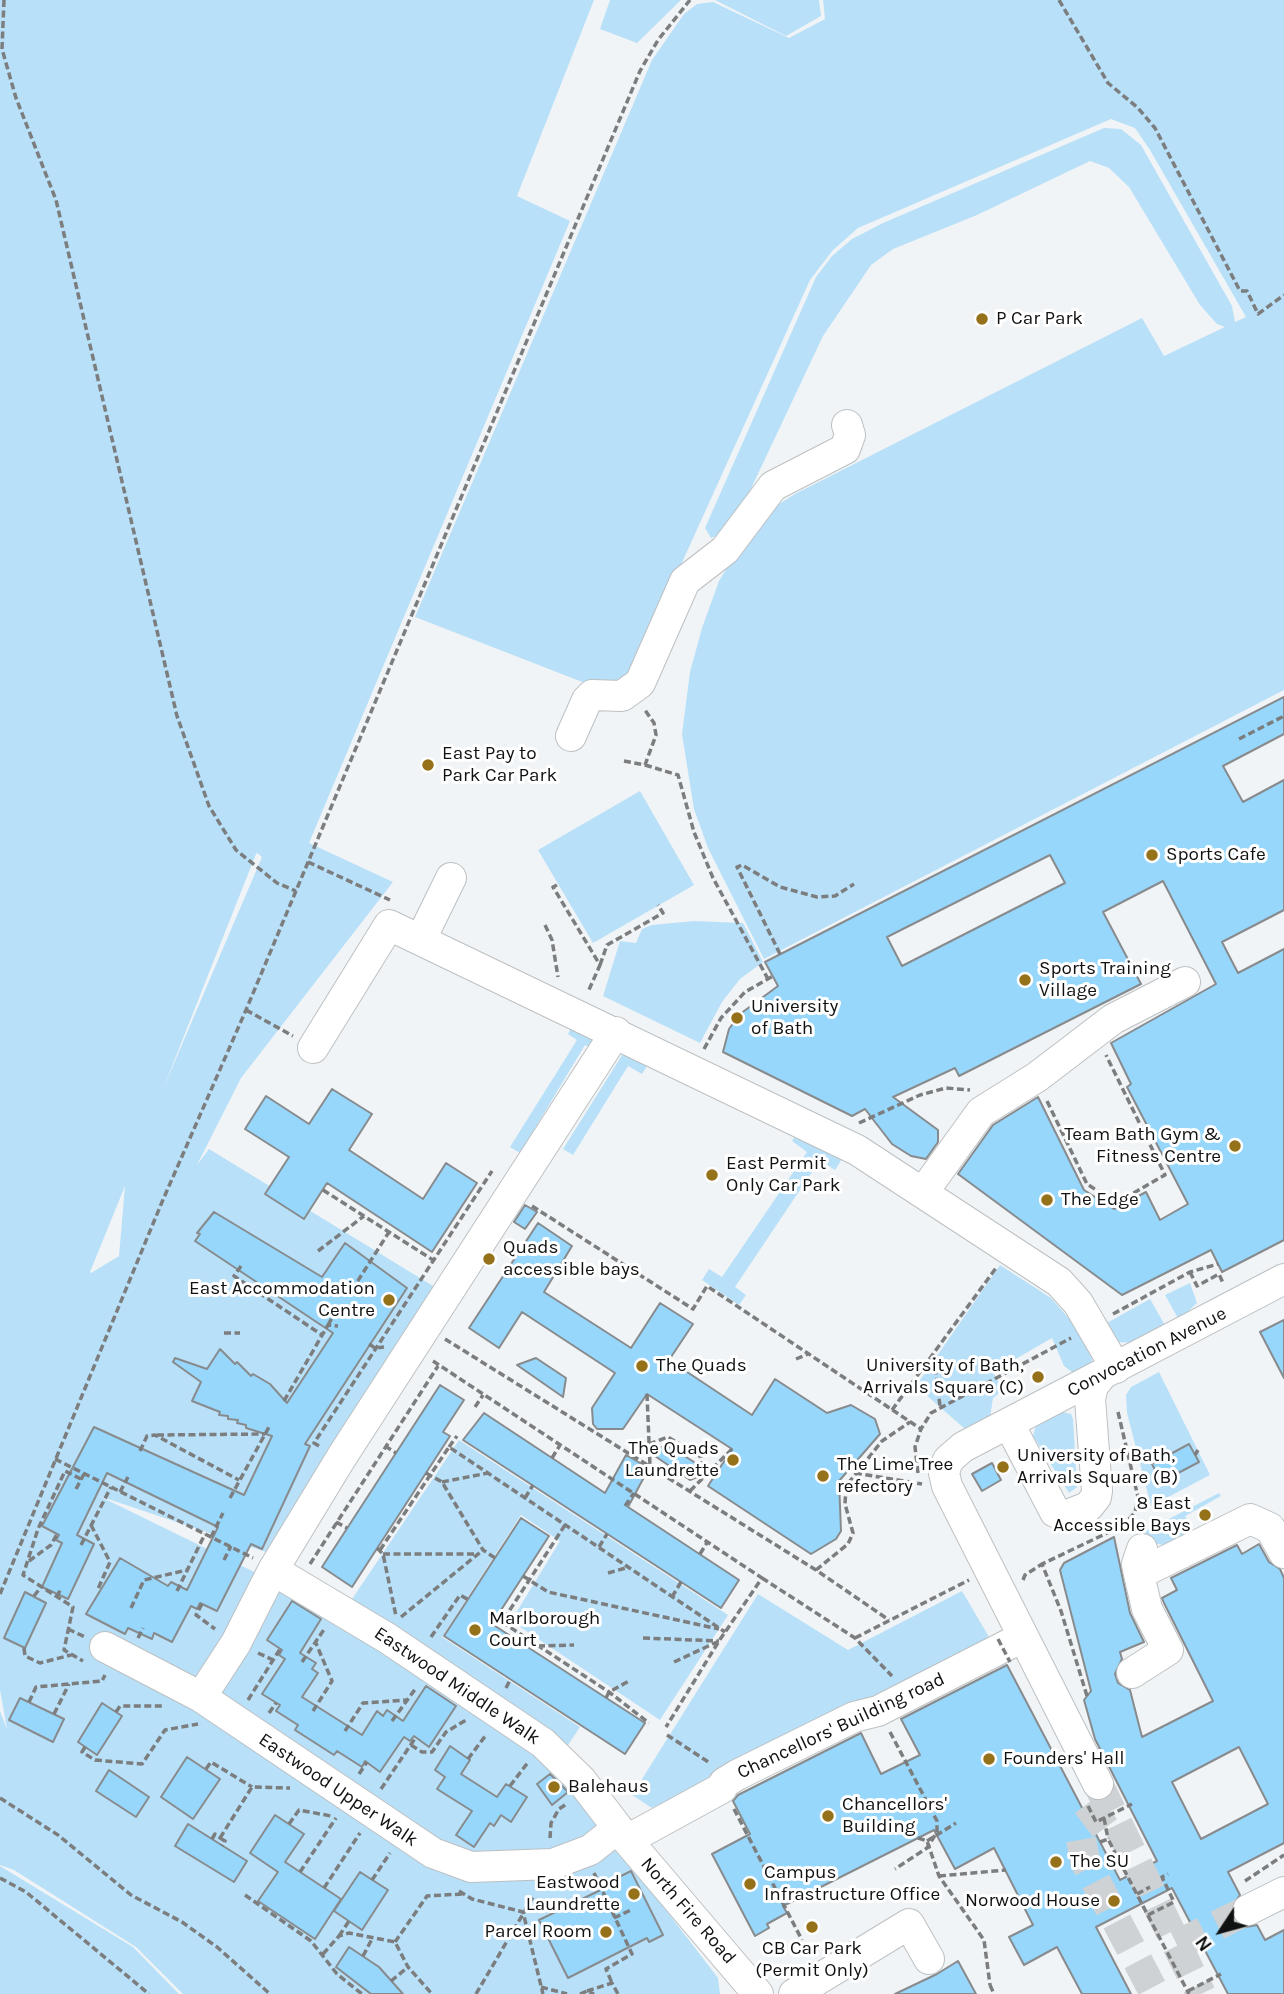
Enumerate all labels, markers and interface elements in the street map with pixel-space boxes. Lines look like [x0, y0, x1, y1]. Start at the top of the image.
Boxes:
place label: P Car Park [996, 308, 1083, 330]
marker: P Car Park [974, 311, 990, 327]
place label: East Pay to Park Car Park [442, 743, 557, 787]
marker: East Pay to Park Car Park [420, 757, 436, 773]
place label: Sports Cafe [1166, 844, 1266, 866]
marker: Sports Cafe [1144, 847, 1160, 863]
place label: Sports Training Village [1039, 958, 1171, 1002]
marker: Sports Training Village [1017, 972, 1033, 988]
place label: University of Bath [751, 996, 838, 1040]
marker: University of Bath [729, 1010, 745, 1026]
place label: Team Bath Gym & Fitness Centre [1064, 1124, 1221, 1168]
marker: Team Bath Gym & Fitness Centre [1227, 1138, 1243, 1154]
place label: East Permit Only Car Park [726, 1153, 840, 1197]
marker: East Permit Only Car Park [704, 1167, 720, 1183]
place label: The Edge [1061, 1189, 1139, 1211]
marker: The Edge [1039, 1192, 1055, 1208]
place label: Quads accessible bays [503, 1237, 640, 1281]
marker: Quads accessible bays [481, 1251, 497, 1267]
place label: East Accommodation Centre [189, 1278, 375, 1322]
marker: East Accommodation Centre [381, 1292, 397, 1308]
street label: Convocation Avenue [1064, 1302, 1230, 1402]
place label: The Quads [656, 1355, 747, 1377]
place label: University of Bath, Arrivals Square (C) [863, 1355, 1024, 1399]
marker: The Quads [634, 1358, 650, 1374]
marker: University of Bath, Arrivals Square (C) [1030, 1369, 1046, 1385]
place label: The Quads Laundrette [625, 1438, 719, 1482]
place label: University of Bath, Arrivals Square (B) [1017, 1445, 1178, 1489]
marker: The Quads Laundrette [725, 1452, 741, 1468]
place label: The Lime Tree refectory [837, 1454, 953, 1498]
marker: University of Bath, Arrivals Square (B) [995, 1459, 1011, 1475]
marker: The Lime Tree refectory [815, 1468, 831, 1484]
place label: 8 East Accessible Bays [1053, 1493, 1191, 1537]
marker: 8 East Accessible Bays [1197, 1507, 1213, 1523]
place label: Marlborough Court [489, 1608, 600, 1652]
street label: Eastwood Middle Walk [370, 1622, 544, 1750]
marker: Marlborough Court [467, 1622, 483, 1638]
street label: Chancellors' Building road [734, 1668, 948, 1784]
street label: Eastwood Upper Walk [254, 1728, 422, 1852]
place label: Founders' Hall [1003, 1748, 1125, 1770]
marker: Founders' Hall [981, 1751, 997, 1767]
place label: Balehaus [568, 1776, 649, 1798]
marker: Balehaus [546, 1779, 562, 1795]
place label: Chancellors' Building [842, 1794, 947, 1838]
marker: Chancellors' Building [820, 1808, 836, 1824]
place label: The SU [1070, 1851, 1129, 1873]
street label: North Fire Road [635, 1853, 741, 1969]
marker: The SU [1048, 1854, 1064, 1870]
place label: Campus Infrastructure Office [764, 1862, 940, 1906]
place label: Eastwood Laundrette [526, 1872, 620, 1916]
marker: Campus Infrastructure Office [742, 1876, 758, 1892]
marker: Eastwood Laundrette [626, 1886, 642, 1902]
place label: Norwood House [965, 1890, 1100, 1912]
marker: Norwood House [1106, 1893, 1122, 1909]
north arrow [1186, 1896, 1256, 1966]
marker: CB Car Park (Permit Only) [804, 1919, 820, 1935]
place label: Parcel Room [485, 1921, 592, 1943]
marker: Parcel Room [598, 1924, 614, 1940]
text: N [1191, 1931, 1217, 1955]
place label: CB Car Park (Permit Only) [755, 1938, 869, 1982]

